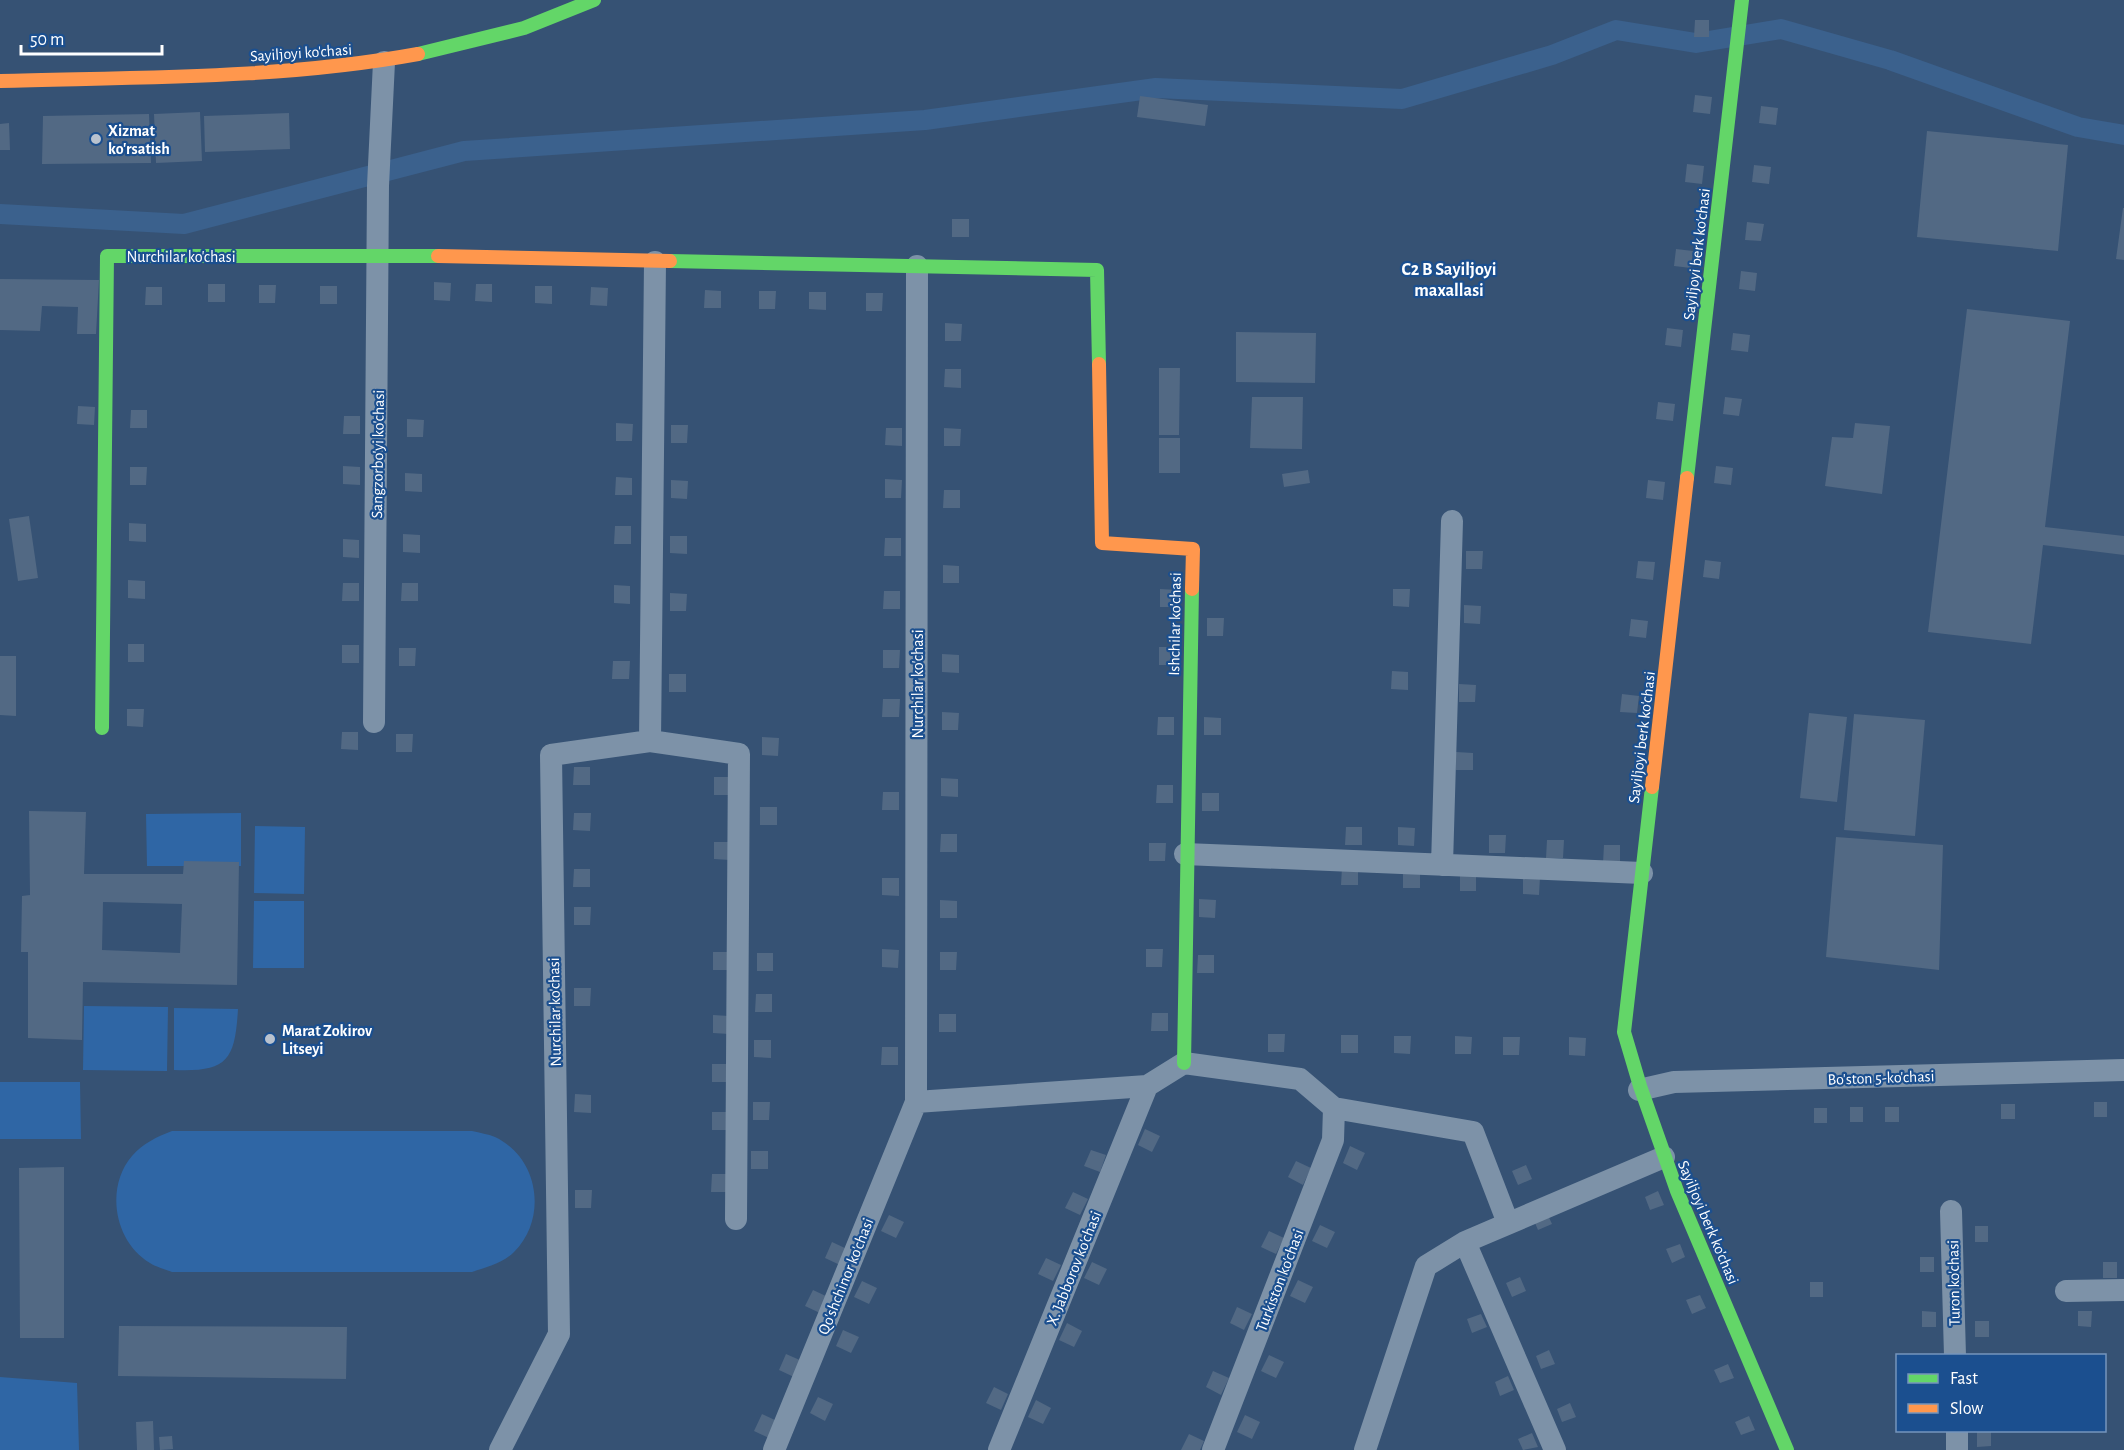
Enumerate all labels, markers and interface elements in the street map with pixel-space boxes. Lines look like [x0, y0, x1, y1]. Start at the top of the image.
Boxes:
scale bar [21, 18, 162, 56]
text: 50 m [30, 31, 64, 49]
street label: Sayiljoyi ko'chasi [250, 41, 353, 66]
place label: Xizmat ko'rsatish [108, 123, 170, 157]
marker: Xizmat ko'rsatish [89, 132, 103, 146]
street label: Sayiljoyi berk ko'chasi [1681, 187, 1714, 321]
street label: Nurchilar ko'chasi [126, 249, 236, 265]
district label: C2 B Sayiljoyi maxallasi [1402, 261, 1496, 300]
street label: Sangzorbo'yi ko'chasi [369, 390, 388, 519]
street label: Ishchilar ko'chasi [1166, 572, 1184, 676]
street label: Nurchilar ko'chasi [910, 629, 926, 739]
street label: Sayiljoyi berk ko'chasi [1626, 670, 1659, 804]
street label: Nurchilar ko'chasi [546, 957, 564, 1067]
place label: Marat Zokirov Litseyi [282, 1023, 373, 1058]
marker: Marat Zokirov Litseyi [263, 1032, 277, 1046]
street label: Bo'ston 5-ko'chasi [1827, 1068, 1935, 1088]
street label: Sayiljoyi berk ko'chasi [1674, 1158, 1741, 1287]
street label: X. Jabborov ko'chasi [1044, 1209, 1104, 1328]
street label: Qo'shchinor ko'chasi [815, 1216, 877, 1337]
street label: Turkiston ko'chasi [1253, 1227, 1307, 1334]
street label: Turon ko'chasi [1945, 1240, 1963, 1326]
legend [1896, 1354, 2106, 1432]
text: Fast [1950, 1370, 1978, 1388]
text: Slow [1950, 1400, 1983, 1418]

